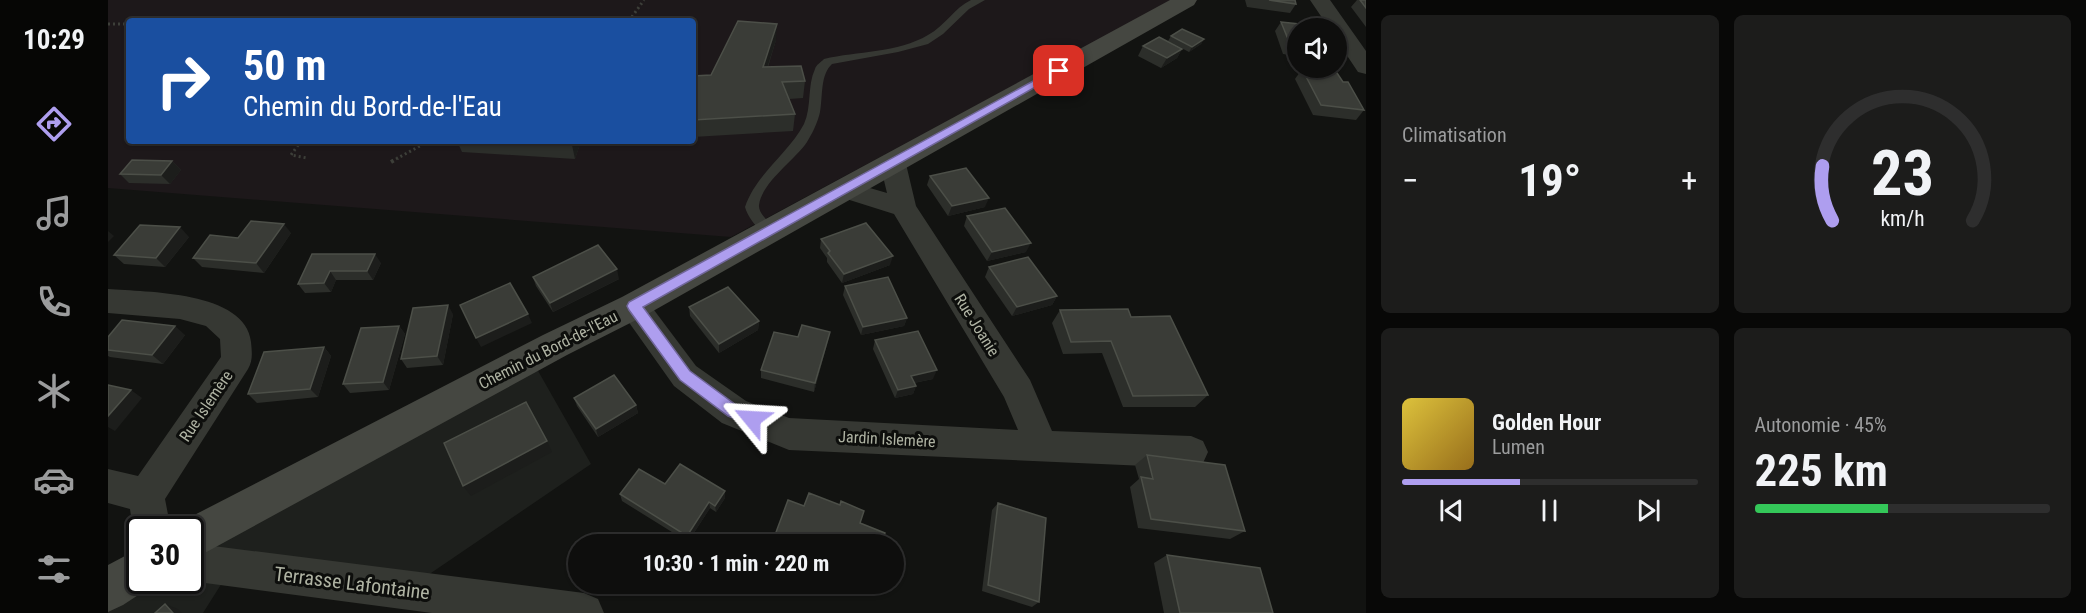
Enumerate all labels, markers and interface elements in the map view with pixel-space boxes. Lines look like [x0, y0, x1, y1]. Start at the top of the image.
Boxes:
map controls [1287, 18, 1347, 78]
button: sound [1287, 18, 1347, 78]
text: 10:29 [23, 24, 85, 56]
text: 50 m [243, 41, 326, 90]
icon: right [144, 42, 222, 120]
pin [1033, 45, 1084, 96]
icon: arrive [1042, 54, 1075, 87]
text: Chemin du Bord-de-l'Eau [243, 91, 502, 123]
icon: directions [33, 103, 75, 145]
text: Climatisation [1402, 123, 1507, 147]
text: 23 [1871, 137, 1934, 210]
text: 19° [1518, 154, 1581, 207]
text: − [1402, 161, 1419, 200]
text: + [1681, 161, 1697, 200]
icon: music [33, 192, 75, 234]
text: km/h [1880, 206, 1924, 231]
icon: phone [33, 281, 75, 323]
street label: Rue Joanie [950, 290, 1004, 360]
street label: Chemin du Bord-de-l'Eau [475, 307, 621, 393]
street label: Rue Islemère [175, 367, 237, 445]
icon: climate [33, 370, 75, 412]
position arrow [720, 387, 784, 451]
text: Golden Hour [1492, 410, 1601, 435]
text: Autonomie · 45% [1755, 413, 1887, 437]
street label: Jardin Islemère [838, 427, 936, 451]
text: Lumen [1492, 435, 1545, 459]
text: 225 km [1755, 444, 1888, 497]
icon: car [33, 459, 75, 501]
icon: previous [1435, 494, 1468, 527]
icon: pause [1533, 494, 1566, 527]
icon: next [1632, 494, 1665, 527]
speed limit sign: 30 [126, 516, 204, 594]
icon: filters [33, 548, 75, 590]
text: 10:30 · 1 min · 220 m [643, 551, 829, 576]
street label: Terrasse Lafontaine [273, 562, 431, 604]

